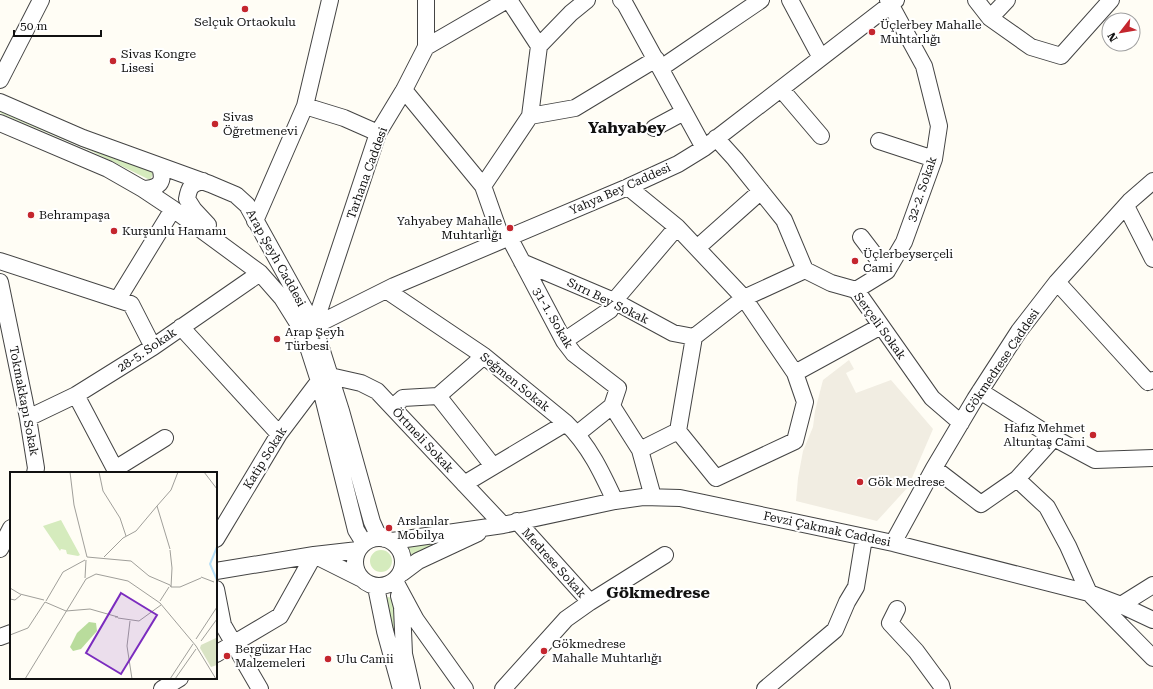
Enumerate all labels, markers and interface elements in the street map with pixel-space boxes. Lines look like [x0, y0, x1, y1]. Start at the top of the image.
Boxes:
marker: Selçuk Ortaokulu [240, 4, 250, 14]
scale bar [14, 12, 101, 38]
north arrow [1101, 12, 1141, 52]
place label: Selçuk Ortaokulu [194, 15, 296, 29]
place label: Üçlerbey Mahalle Muhtarlığı [880, 18, 982, 46]
text: 50 m [20, 19, 47, 33]
marker: Üçlerbey Mahalle Muhtarlığı [867, 27, 877, 37]
text: N [1105, 29, 1121, 44]
place label: Sivas Kongre Lisesi [121, 47, 196, 75]
marker: Sivas Kongre Lisesi [108, 56, 118, 66]
place label: Sivas Öğretmenevi [223, 110, 298, 138]
district label: Yahyabey [588, 118, 666, 137]
marker: Sivas Öğretmenevi [210, 119, 220, 129]
street label: Tarhana Caddesi [344, 125, 390, 221]
street label: 32-2. Sokak [904, 154, 940, 223]
street label: Yahya Bey Caddesi [567, 160, 673, 218]
street label: Arap Şeyh Caddesi [243, 207, 309, 309]
place label: Behrampaşa [39, 208, 110, 222]
marker: Behrampaşa [26, 210, 36, 220]
place label: Yahyabey Mahalle Muhtarlığı [397, 214, 502, 242]
marker: Yahyabey Mahalle Muhtarlığı [505, 223, 515, 233]
place label: Kurşunlu Hamamı [122, 224, 226, 238]
marker: Kurşunlu Hamamı [109, 226, 119, 236]
place label: Üçlerbeyserçeli Cami [863, 247, 953, 275]
marker: Üçlerbeyserçeli Cami [850, 256, 860, 266]
street label: Sırrı Bey Sokak [565, 275, 651, 327]
street label: 31-1. Sokak [530, 285, 576, 351]
street label: Serçeli Sokak [851, 290, 909, 362]
street label: Gökmedrese Caddesi [962, 306, 1042, 416]
street label: 28-5. Sokak [115, 325, 179, 375]
place label: Arap Şeyh Türbesi [285, 325, 345, 353]
marker: Arap Şeyh Türbesi [272, 334, 282, 344]
street label: Tokmakkapı Sokak [6, 345, 42, 458]
street label: Seğmen Sokak [477, 350, 553, 415]
street label: Örtmeli Sokak [389, 405, 457, 476]
place label: Hafız Mehmet Altuntaş Cami [1003, 421, 1086, 449]
street label: Katip Sokak [240, 424, 290, 492]
marker: Hafız Mehmet Altuntaş Cami [1088, 430, 1098, 440]
inset map [10, 472, 217, 679]
place label: Gök Medrese [868, 475, 945, 489]
marker: Gök Medrese [855, 477, 865, 487]
street label: Fevzi Çakmak Caddesi [762, 509, 892, 549]
place label: Arslanlar Mobilya [397, 514, 449, 542]
marker: Arslanlar Mobilya [384, 523, 394, 533]
street label: Medrese Sokak [519, 525, 589, 601]
district label: Gökmedrese [606, 583, 710, 602]
place label: Gökmedrese Mahalle Muhtarlığı [552, 637, 662, 665]
place label: Bergüzar Hac Malzemeleri [235, 642, 312, 670]
marker: Gökmedrese Mahalle Muhtarlığı [539, 646, 549, 656]
marker: Bergüzar Hac Malzemeleri [222, 651, 232, 661]
place label: Ulu Camii [336, 652, 394, 666]
marker: Ulu Camii [323, 654, 333, 664]

